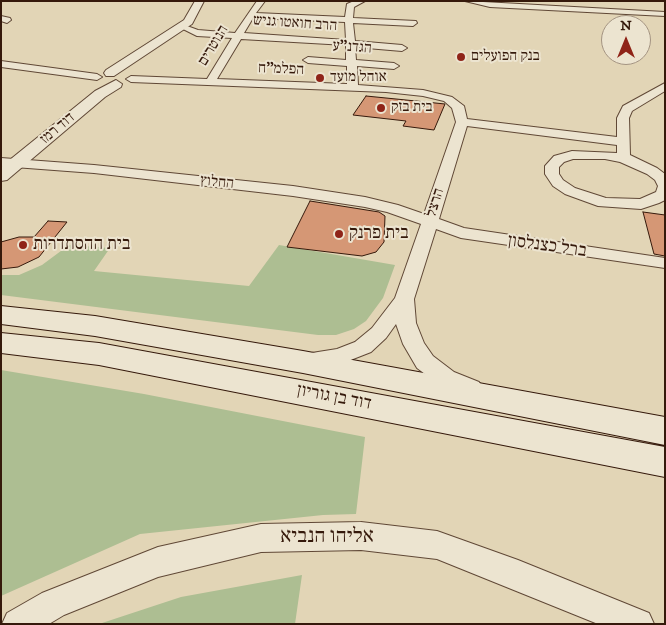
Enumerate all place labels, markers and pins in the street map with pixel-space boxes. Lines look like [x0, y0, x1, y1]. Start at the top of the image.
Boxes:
place label: בנק הפועלים [471, 48, 540, 66]
marker: בנק הפועלים [455, 51, 467, 63]
place label: אוהל מועד [330, 69, 387, 87]
marker: אוהל מועד [314, 72, 326, 84]
place label: בית בזק [391, 99, 432, 117]
marker: בית בזק [375, 102, 387, 114]
place label: בית פרנק [349, 223, 409, 245]
marker: בית פרנק [333, 228, 345, 240]
place label: בית ההסתדרות [33, 234, 130, 256]
marker: בית ההסתדרות [17, 239, 29, 251]

